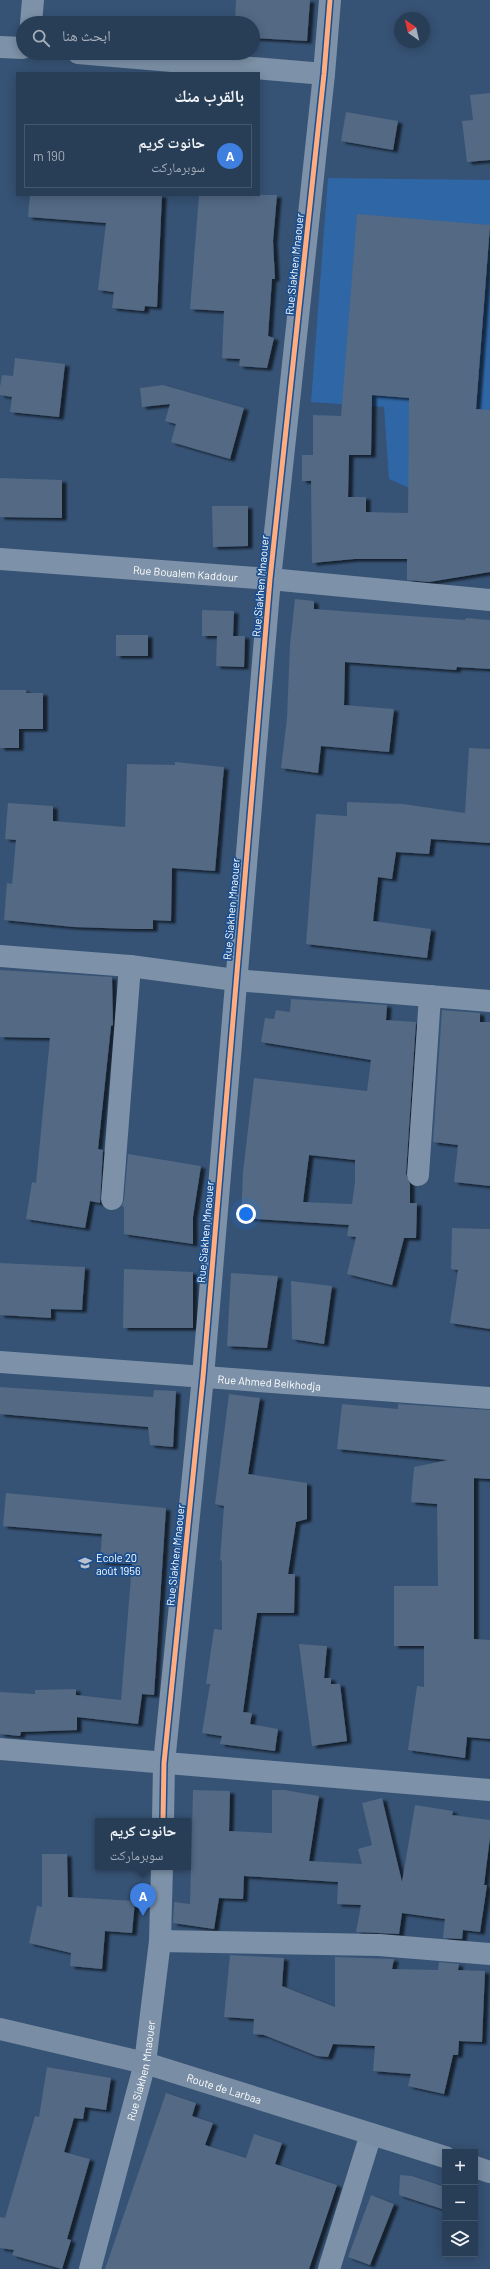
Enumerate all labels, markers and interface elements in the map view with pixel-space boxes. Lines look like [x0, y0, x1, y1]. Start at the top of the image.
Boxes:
north arrow [394, 12, 430, 48]
search box [16, 16, 260, 60]
text: ابحث هنا [62, 26, 111, 44]
icon: search [30, 27, 52, 49]
text: بالقرب منك [174, 85, 244, 105]
text: حانوت كريم [138, 133, 205, 151]
text: 190 m [33, 148, 65, 164]
text: A [226, 148, 234, 164]
text: سوبرماركت [151, 159, 205, 175]
street label: Rue Siakhen Mnaouer [282, 213, 306, 315]
street label: Rue Siakhen Mnaouer [249, 535, 271, 637]
street label: Rue Boualem Kaddour [133, 562, 238, 583]
street label: Rue Siakhen Mnaouer [220, 858, 242, 960]
street label: Rue Siakhen Mnaouer [194, 1181, 216, 1283]
your location [236, 1204, 256, 1224]
street label: Rue Ahmed Belkhodja [217, 1372, 321, 1392]
street label: Rue Siakhen Mnaouer [163, 1504, 187, 1606]
place label: Ecole 20 août 1956 [96, 1551, 141, 1577]
school or university icon: Ecole 20 août 1956 [77, 1555, 93, 1571]
popup [95, 1818, 191, 1870]
text: حانوت كريم [110, 1821, 176, 1839]
text: سوبرماركت [110, 1847, 163, 1863]
pin: A [130, 1883, 156, 1916]
street label: Rue Siakhen Mnaouer [123, 2020, 157, 2122]
street label: Route de Larbaa [185, 2070, 263, 2106]
map controls [442, 2149, 478, 2257]
button: + [442, 2149, 478, 2185]
button: − [442, 2185, 478, 2221]
button: layers [442, 2221, 478, 2257]

